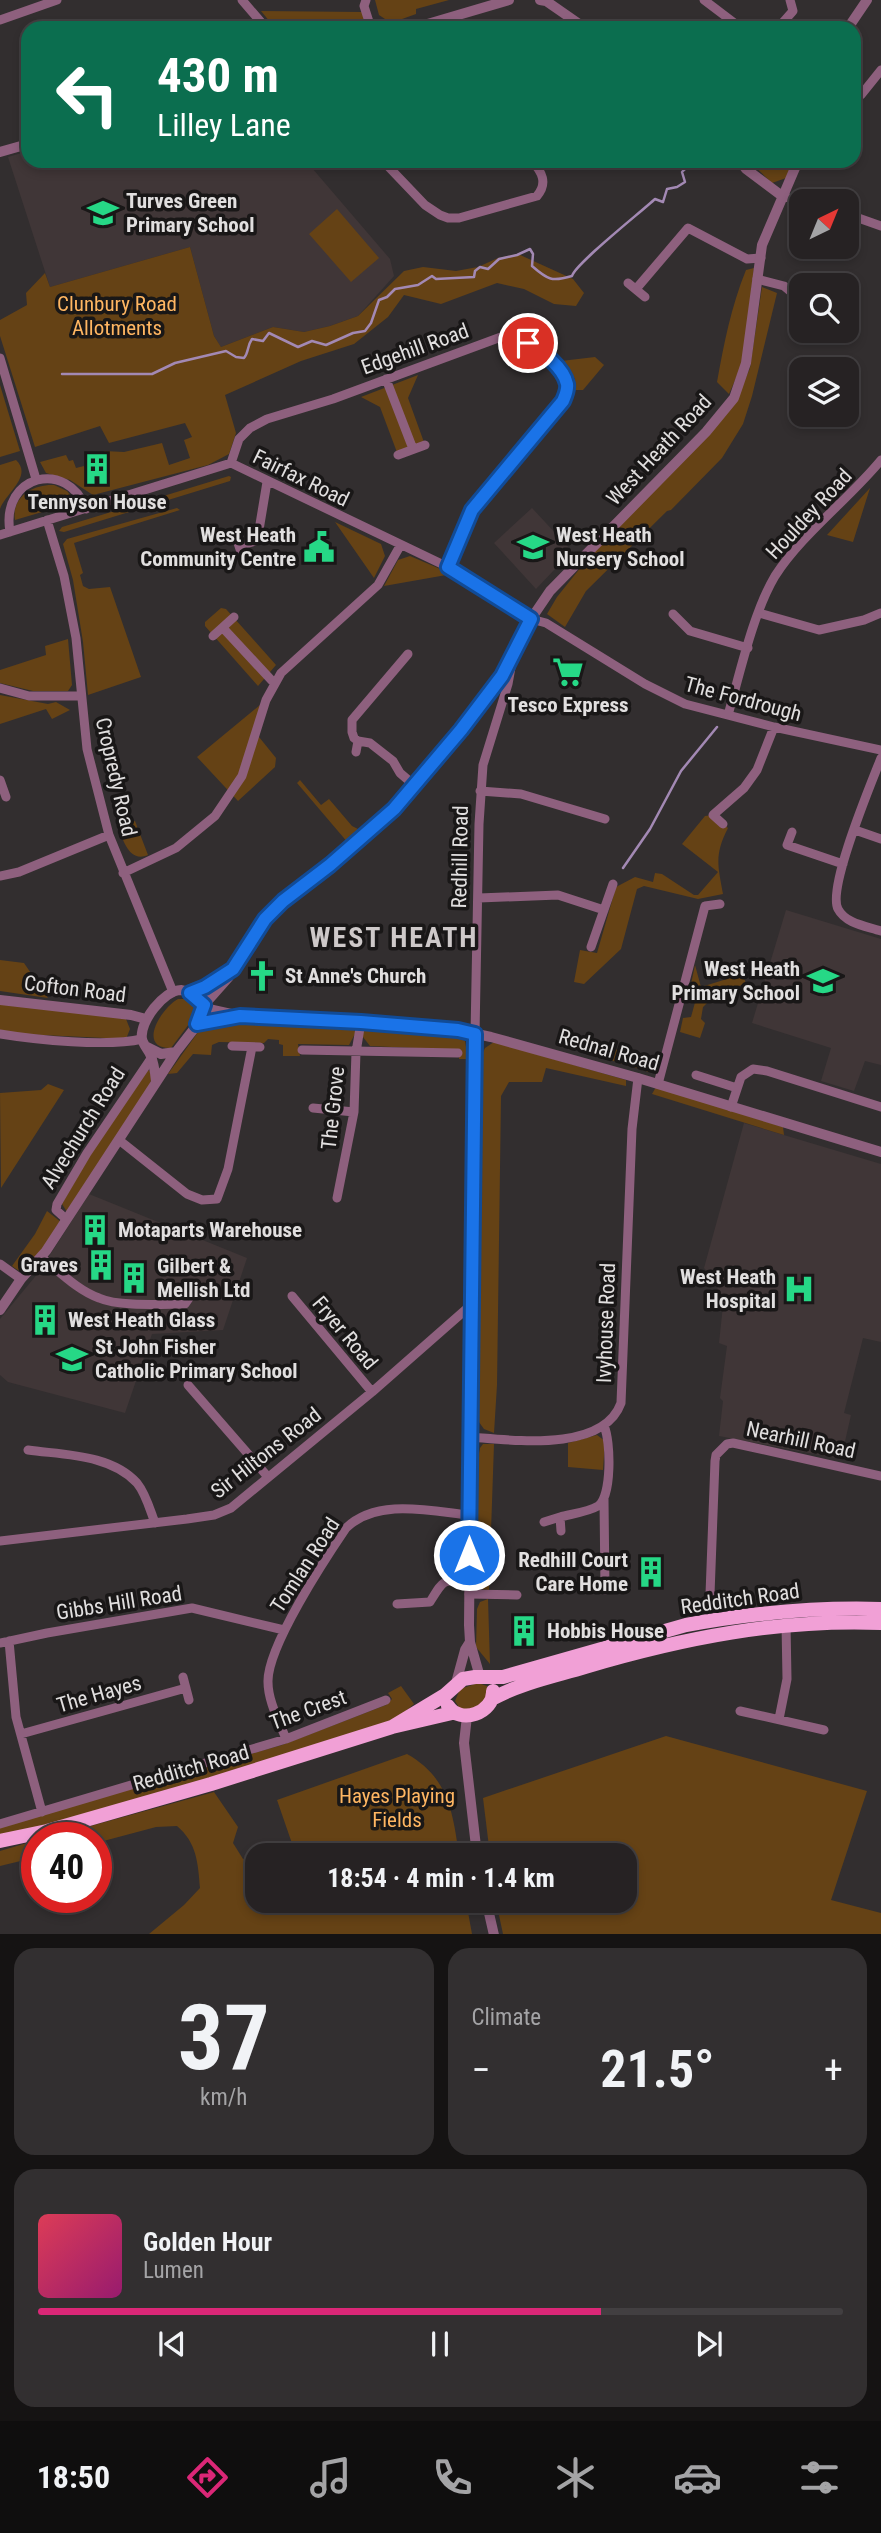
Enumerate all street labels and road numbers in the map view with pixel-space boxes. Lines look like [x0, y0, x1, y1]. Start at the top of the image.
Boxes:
street label: Edgehill Road [358, 318, 472, 380]
street label: West Heath Road [602, 390, 716, 510]
street label: Fairfax Road [249, 444, 353, 512]
street label: Houldey Road [761, 464, 857, 564]
street label: The Fordrough [682, 672, 804, 726]
street label: Cropredy Road [91, 715, 141, 839]
street label: Redhill Road [447, 805, 473, 909]
street label: Cofton Road [23, 971, 127, 1007]
street label: Rednal Road [556, 1024, 662, 1076]
street label: Alvechurch Road [36, 1063, 130, 1193]
street label: The Grove [317, 1065, 349, 1151]
street label: Ivyhouse Road [592, 1263, 620, 1383]
street label: Fryer Road [307, 1291, 383, 1375]
street label: Sir Hiltons Road [206, 1403, 326, 1503]
street label: Nearhill Road [744, 1417, 858, 1463]
street label: Tomlan Road [265, 1513, 345, 1617]
street label: Redditch Road [679, 1579, 801, 1619]
street label: Gibbs Hill Road [54, 1581, 184, 1625]
street label: The Hayes [54, 1671, 144, 1717]
street label: The Crest [267, 1685, 349, 1735]
street label: Redditch Road [130, 1740, 252, 1796]

